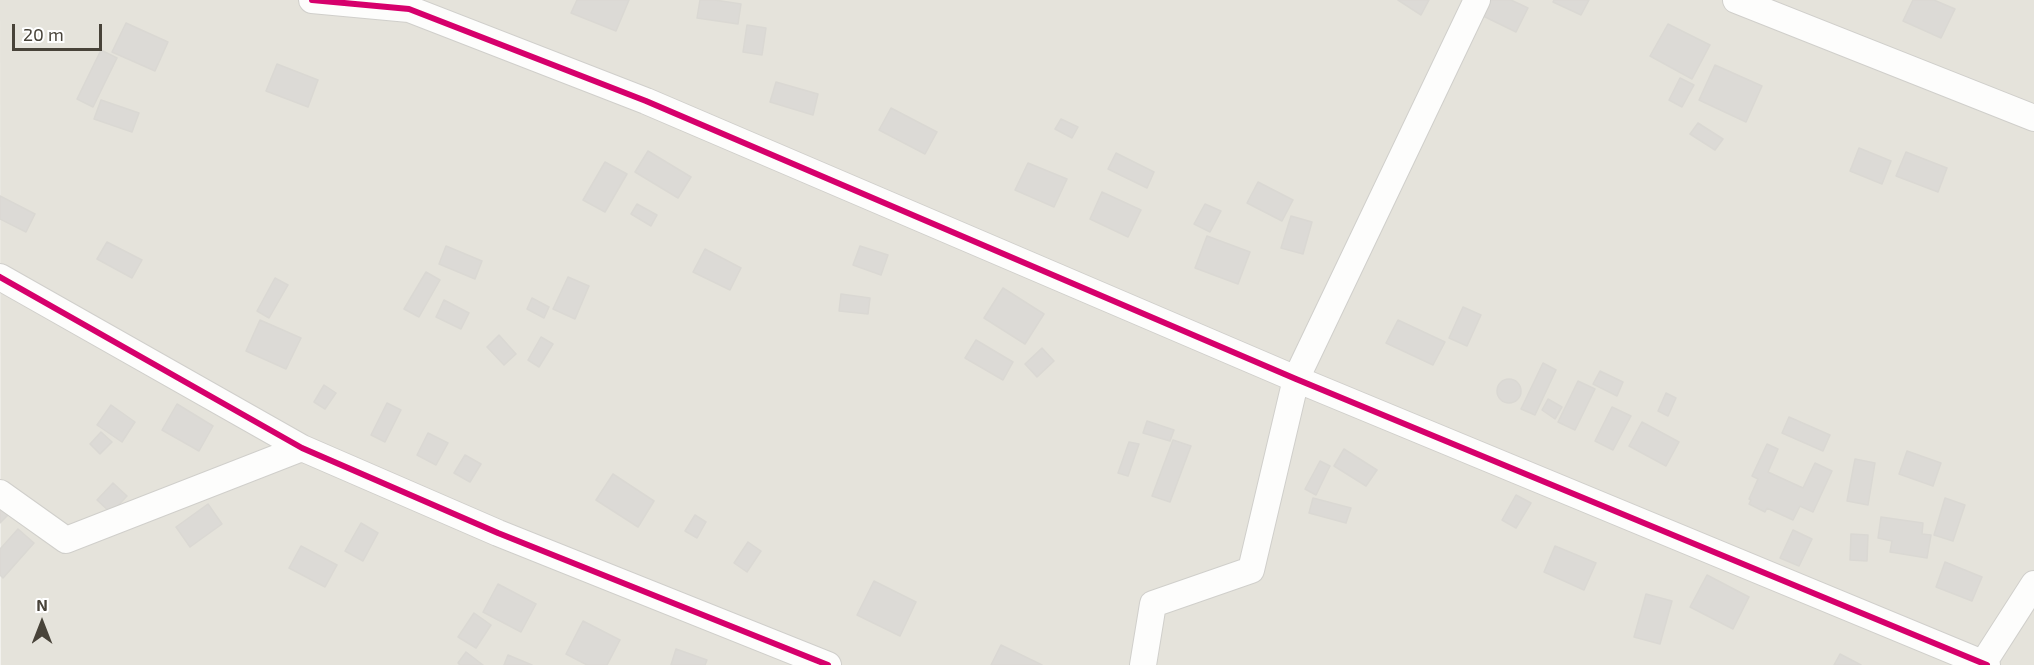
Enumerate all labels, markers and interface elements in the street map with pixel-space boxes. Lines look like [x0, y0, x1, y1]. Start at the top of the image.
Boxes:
scale bar [15, 12, 105, 50]
text: 20 m [23, 23, 64, 45]
north arrow [12, 593, 72, 653]
text: N [36, 595, 48, 614]

